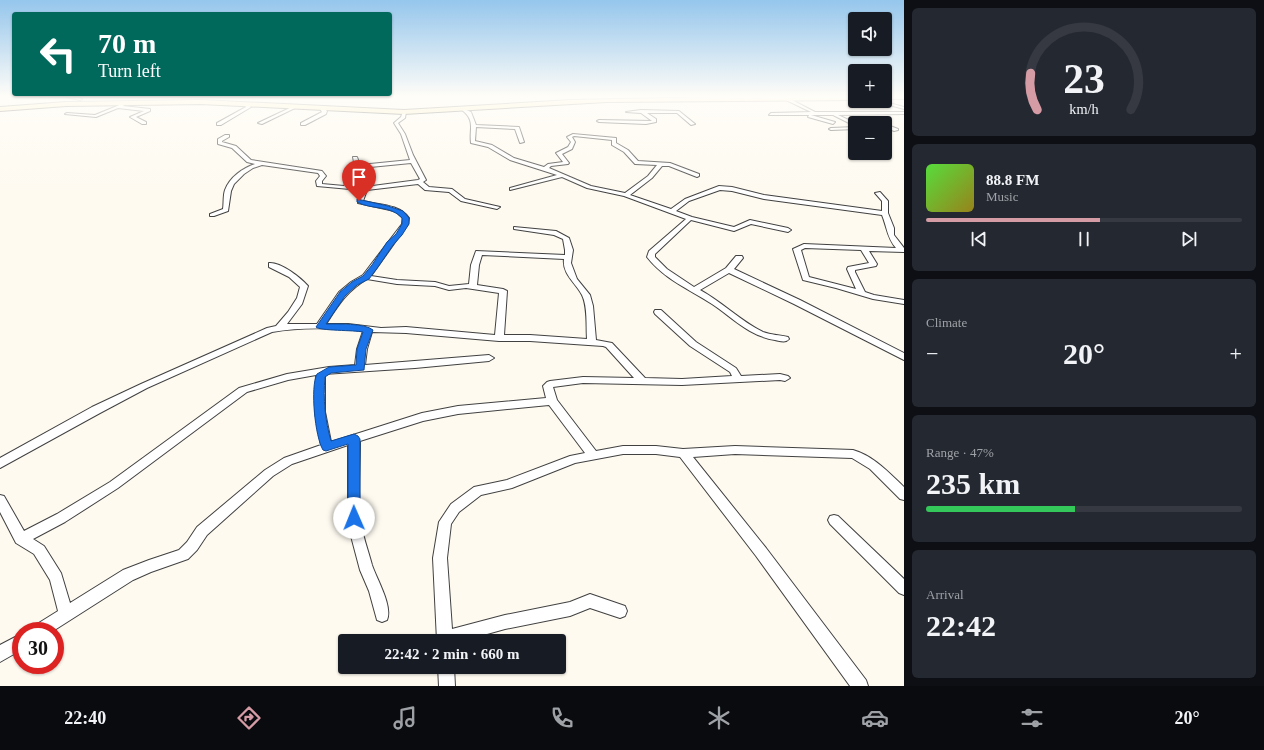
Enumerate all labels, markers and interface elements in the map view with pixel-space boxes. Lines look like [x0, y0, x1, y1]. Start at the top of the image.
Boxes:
map controls [848, 12, 892, 160]
button: sound [848, 12, 892, 56]
icon: left [32, 28, 84, 80]
text: 70 m [98, 28, 156, 59]
text: 23 [1063, 56, 1105, 102]
text: Turn left [98, 61, 161, 81]
button: + [848, 64, 892, 108]
text: km/h [1069, 100, 1099, 116]
button: − [848, 116, 892, 160]
pin [342, 160, 376, 201]
icon: arrive [348, 166, 370, 188]
text: 88.8 FM [986, 172, 1039, 188]
text: Music [986, 189, 1019, 204]
icon: previous [968, 228, 990, 250]
icon: pause [1073, 228, 1095, 250]
icon: next [1178, 228, 1200, 250]
text: Climate [926, 315, 967, 330]
text: 20° [1063, 337, 1105, 370]
text: − [926, 341, 938, 366]
text: + [1230, 341, 1242, 366]
text: Range · 47% [926, 445, 994, 460]
text: 235 km [926, 467, 1020, 500]
position arrow [333, 497, 375, 539]
text: Arrival [926, 587, 964, 602]
text: 22:42 [926, 609, 996, 642]
speed limit sign: 30 [12, 622, 64, 674]
text: 22:42 · 2 min · 660 m [385, 646, 520, 662]
icon: directions [235, 704, 263, 732]
icon: music [391, 704, 419, 732]
icon: phone [548, 704, 576, 732]
icon: climate [705, 704, 733, 732]
icon: car [861, 704, 889, 732]
icon: filters [1018, 704, 1046, 732]
text: 22:40 [64, 708, 106, 728]
text: 20° [1174, 708, 1200, 728]

